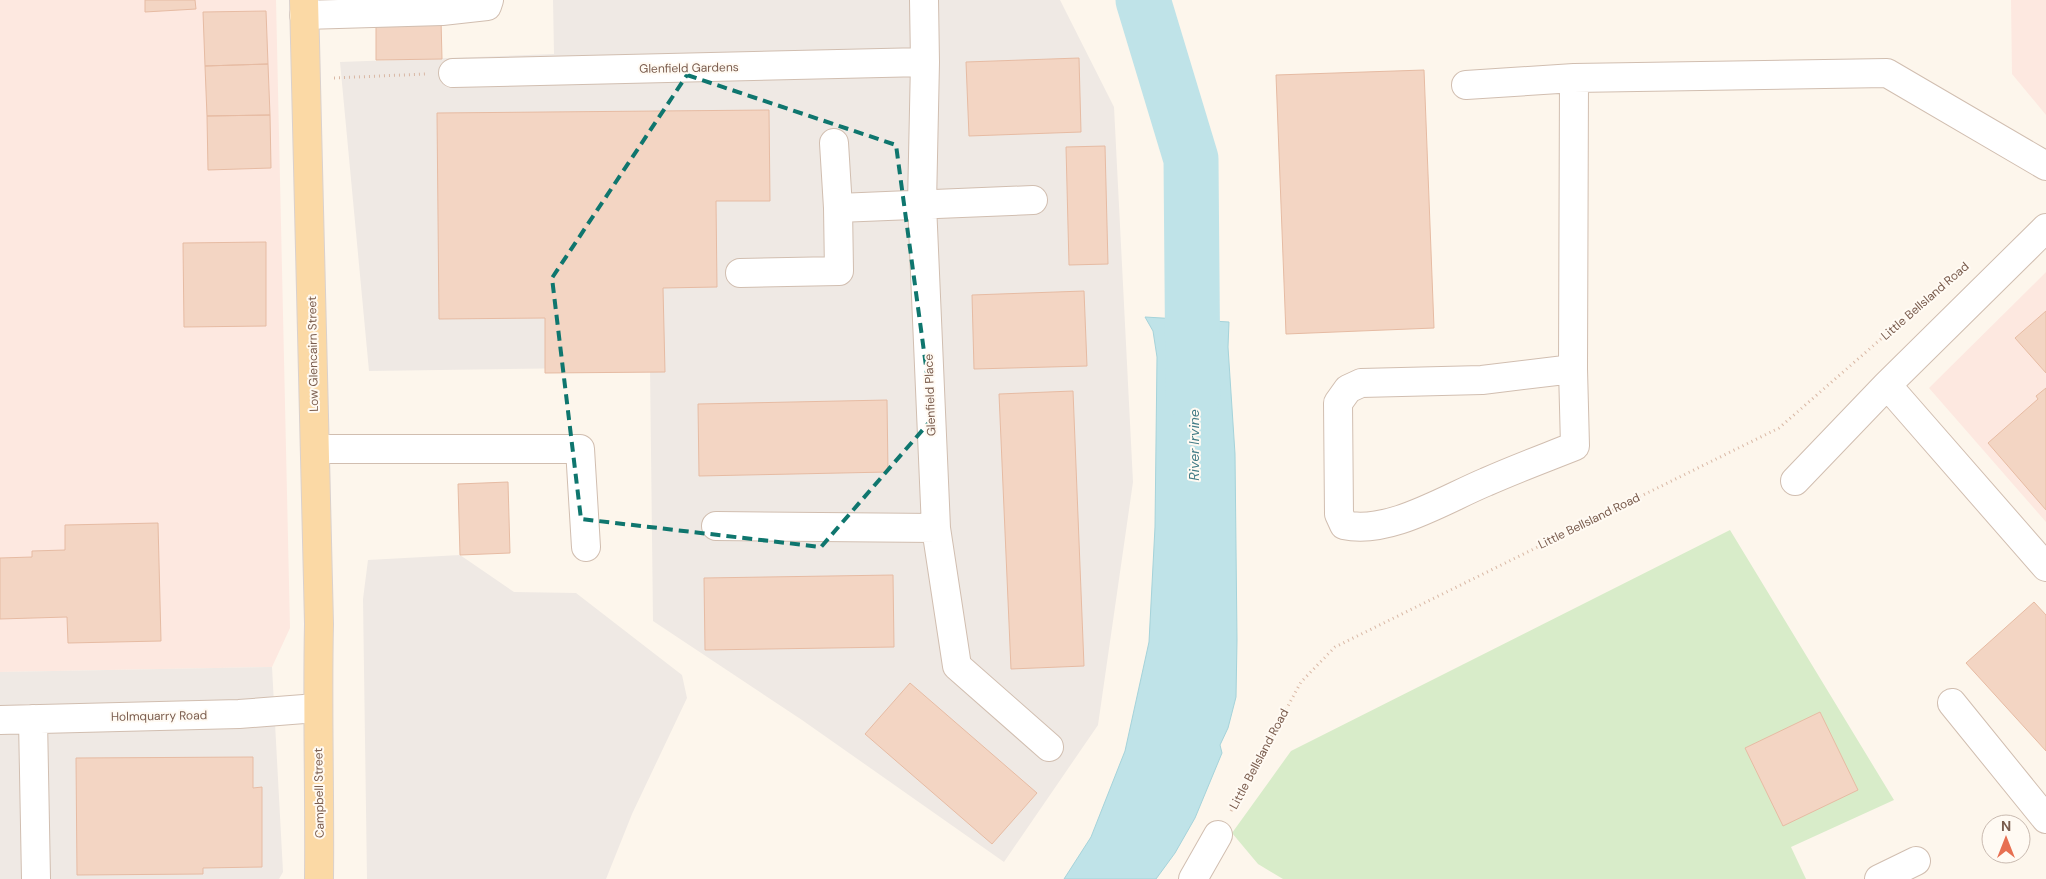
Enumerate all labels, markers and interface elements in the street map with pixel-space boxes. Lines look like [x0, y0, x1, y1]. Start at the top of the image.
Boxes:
street label: Glenfield Gardens [639, 59, 739, 77]
street label: Little Bellsland Road [1878, 258, 1972, 344]
street label: Low Glencairn Street [304, 296, 322, 412]
street label: Glenfield Place [921, 353, 939, 436]
water label: River Irvine [1185, 409, 1203, 481]
street label: Little Bellsland Road [1535, 489, 1643, 553]
street label: Little Bellsland Road [1226, 706, 1292, 812]
street label: Holmquarry Road [111, 707, 207, 725]
street label: Campbell Street [310, 747, 328, 838]
north arrow [1981, 814, 2031, 864]
text: N [2001, 817, 2011, 835]

